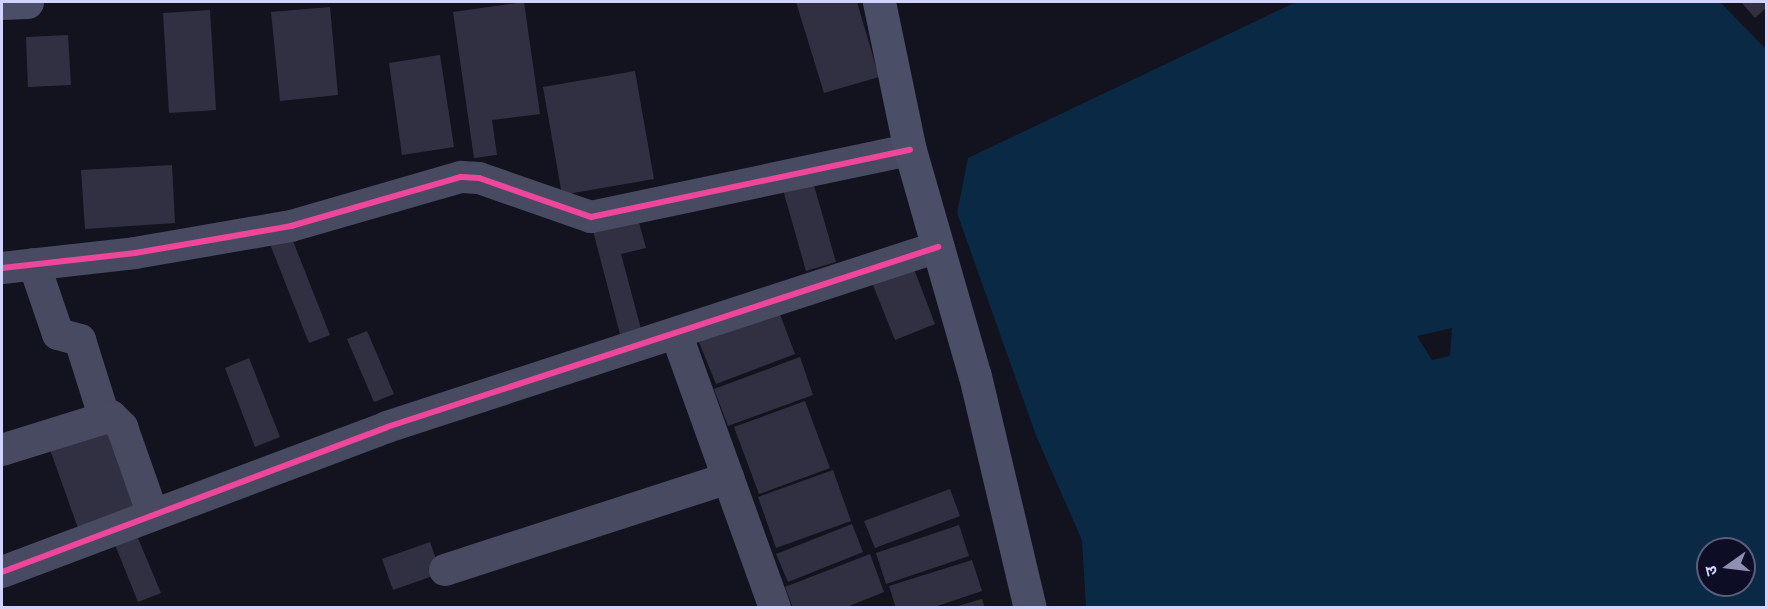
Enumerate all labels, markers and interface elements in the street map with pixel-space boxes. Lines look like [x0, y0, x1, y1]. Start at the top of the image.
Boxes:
north arrow [1696, 537, 1756, 597]
text: उ [1701, 564, 1720, 578]

